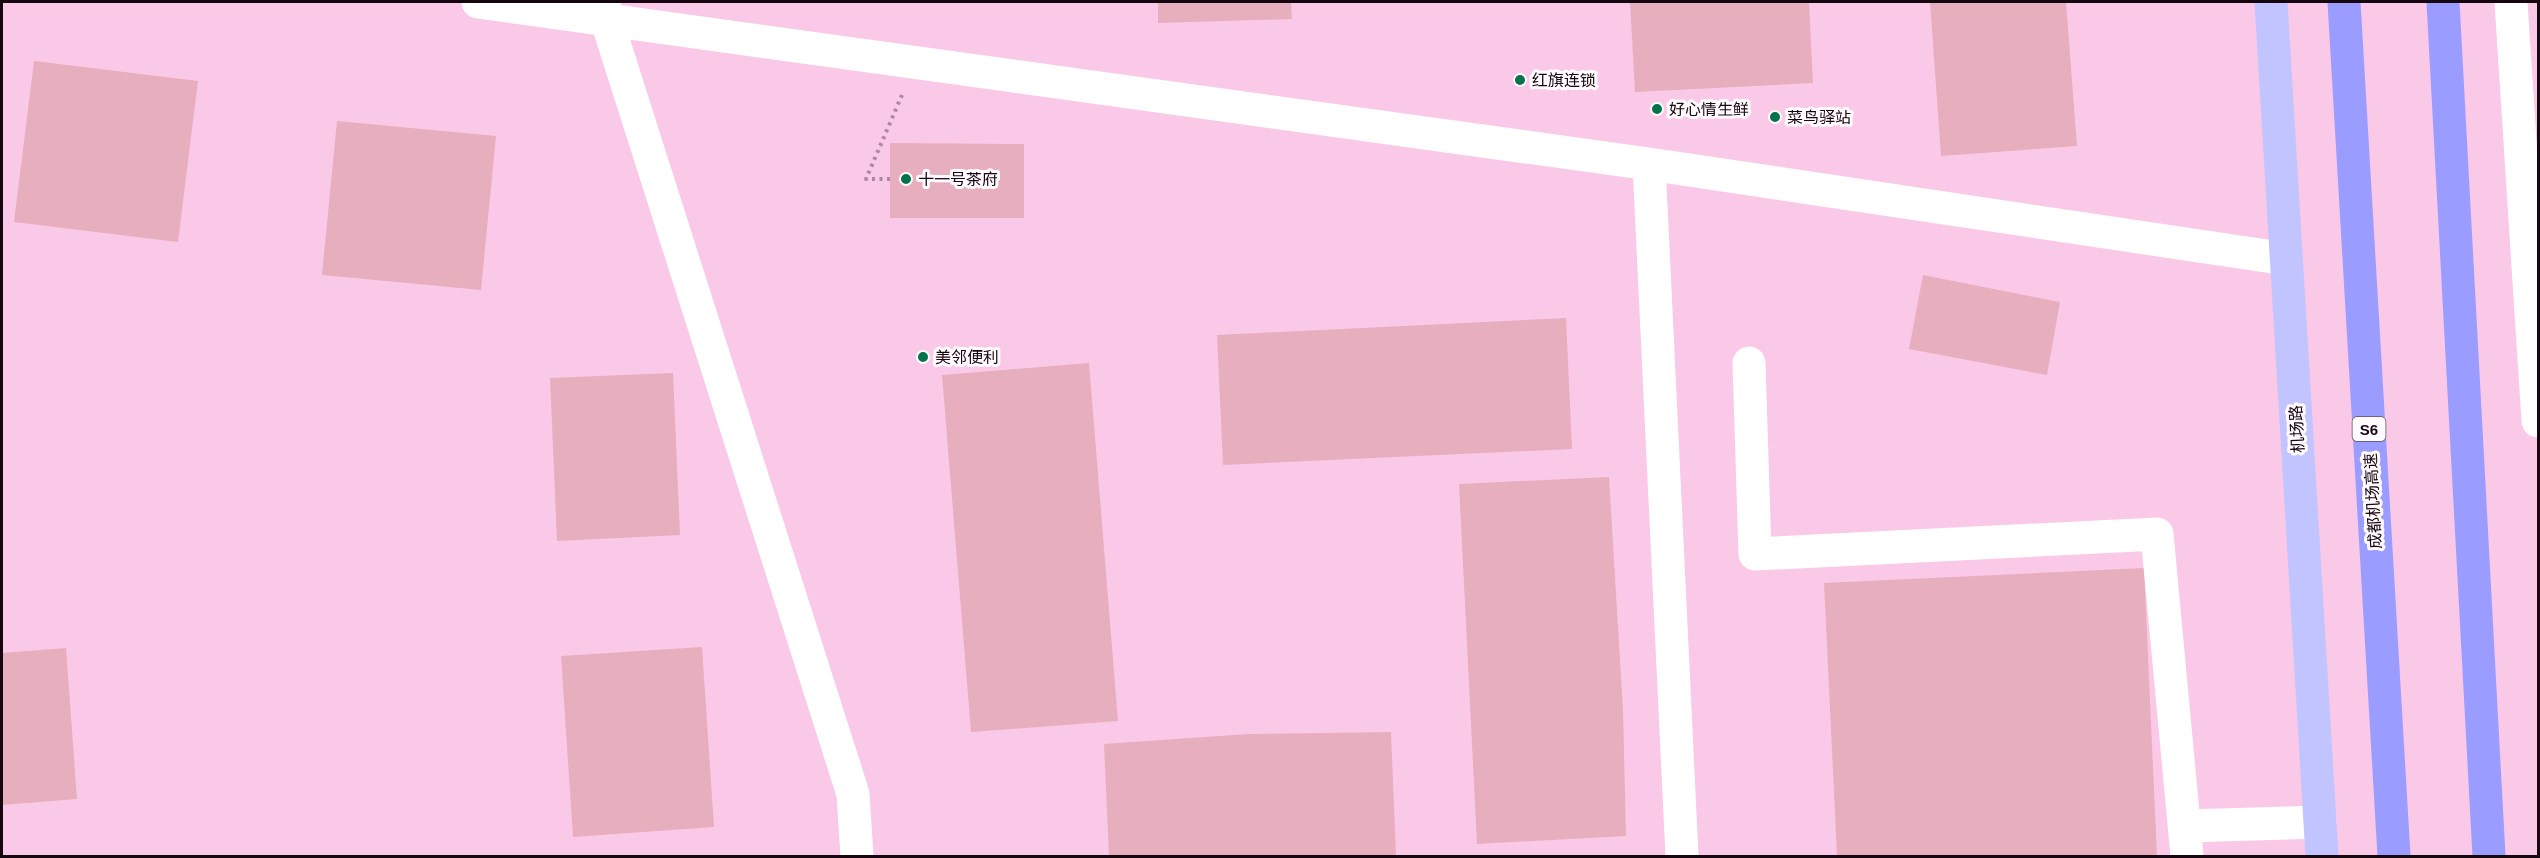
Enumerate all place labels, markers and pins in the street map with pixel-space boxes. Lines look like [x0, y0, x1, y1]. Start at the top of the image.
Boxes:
place label: 红旗连锁 [1532, 72, 1596, 89]
marker: 红旗连锁 [1513, 73, 1527, 87]
place label: 好心情生鲜 [1669, 101, 1749, 118]
marker: 好心情生鲜 [1650, 102, 1664, 116]
place label: 菜鸟驿站 [1787, 109, 1851, 126]
marker: 菜鸟驿站 [1768, 110, 1782, 124]
place label: 十一号茶府 [918, 171, 998, 188]
marker: 十一号茶府 [899, 172, 913, 186]
place label: 美邻便利 [935, 349, 999, 366]
marker: 美邻便利 [916, 350, 930, 364]

